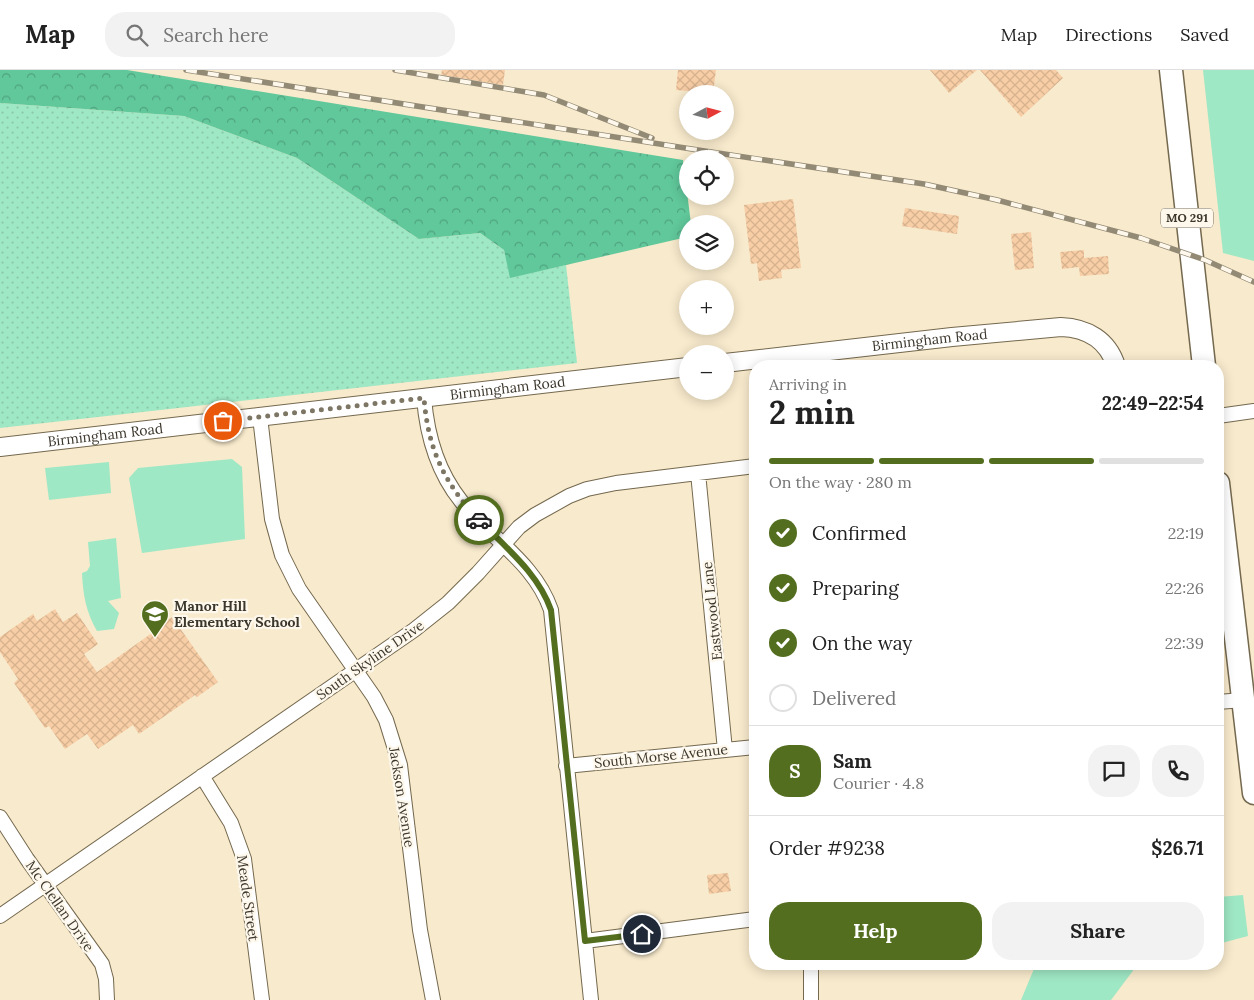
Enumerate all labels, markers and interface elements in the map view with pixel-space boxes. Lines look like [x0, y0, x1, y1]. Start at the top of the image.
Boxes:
search box [105, 12, 455, 57]
text: Map [25, 19, 75, 50]
icon: search [123, 21, 151, 49]
text: Search here [163, 23, 269, 47]
text: Map [1001, 23, 1037, 46]
text: Directions [1065, 23, 1152, 46]
text: Saved [1180, 23, 1229, 46]
north arrow [679, 85, 734, 140]
map controls [679, 85, 734, 400]
button: locate [679, 150, 734, 205]
road number: MO 291 [1161, 208, 1213, 228]
button: layers [679, 215, 734, 270]
button: + [679, 280, 734, 335]
street label: Birmingham Road [871, 325, 988, 355]
button: − [679, 345, 734, 400]
street label: Birmingham Road [449, 372, 566, 404]
text: Arriving in [769, 374, 847, 394]
text: 22:49–22:54 [1102, 391, 1204, 415]
text: 2 min [769, 392, 855, 433]
pin [202, 400, 244, 442]
icon: bag [209, 407, 237, 435]
street label: Birmingham Road [47, 419, 164, 450]
text: On the way · 280 m [769, 472, 912, 492]
courier [454, 495, 504, 545]
icon: car [465, 506, 493, 534]
icon: check [769, 519, 797, 547]
text: Confirmed [812, 521, 907, 545]
text: 22:19 [1168, 523, 1204, 543]
street label: Eastwood Lane [698, 560, 726, 661]
icon: check [769, 574, 797, 602]
text: Preparing [812, 576, 899, 600]
text: 22:26 [1165, 578, 1204, 598]
place label: Manor Hill Elementary School [174, 597, 300, 631]
school or university icon: Manor Hill Elementary School [140, 599, 170, 638]
street label: South Skyline Drive [313, 616, 428, 704]
icon: check [769, 629, 797, 657]
text: On the way [812, 631, 912, 655]
text: 22:39 [1165, 633, 1204, 653]
text: Delivered [812, 686, 896, 710]
street label: South Morse Avenue [593, 740, 729, 772]
street label: Jackson Avenue [385, 744, 419, 849]
button: chat [1088, 745, 1140, 797]
button: phone [1152, 745, 1204, 797]
text: Sam [833, 749, 872, 773]
text: S [789, 759, 801, 783]
text: Courier · 4.8 [833, 773, 924, 793]
text: Order #9238 [769, 836, 885, 860]
text: $26.71 [1151, 836, 1204, 860]
street label: Meade Street [233, 854, 263, 943]
street label: Mc Clellan Drive [22, 857, 98, 955]
button: Help [769, 902, 982, 960]
button: Share [992, 902, 1204, 960]
pin [621, 913, 663, 955]
icon: home [628, 920, 656, 948]

